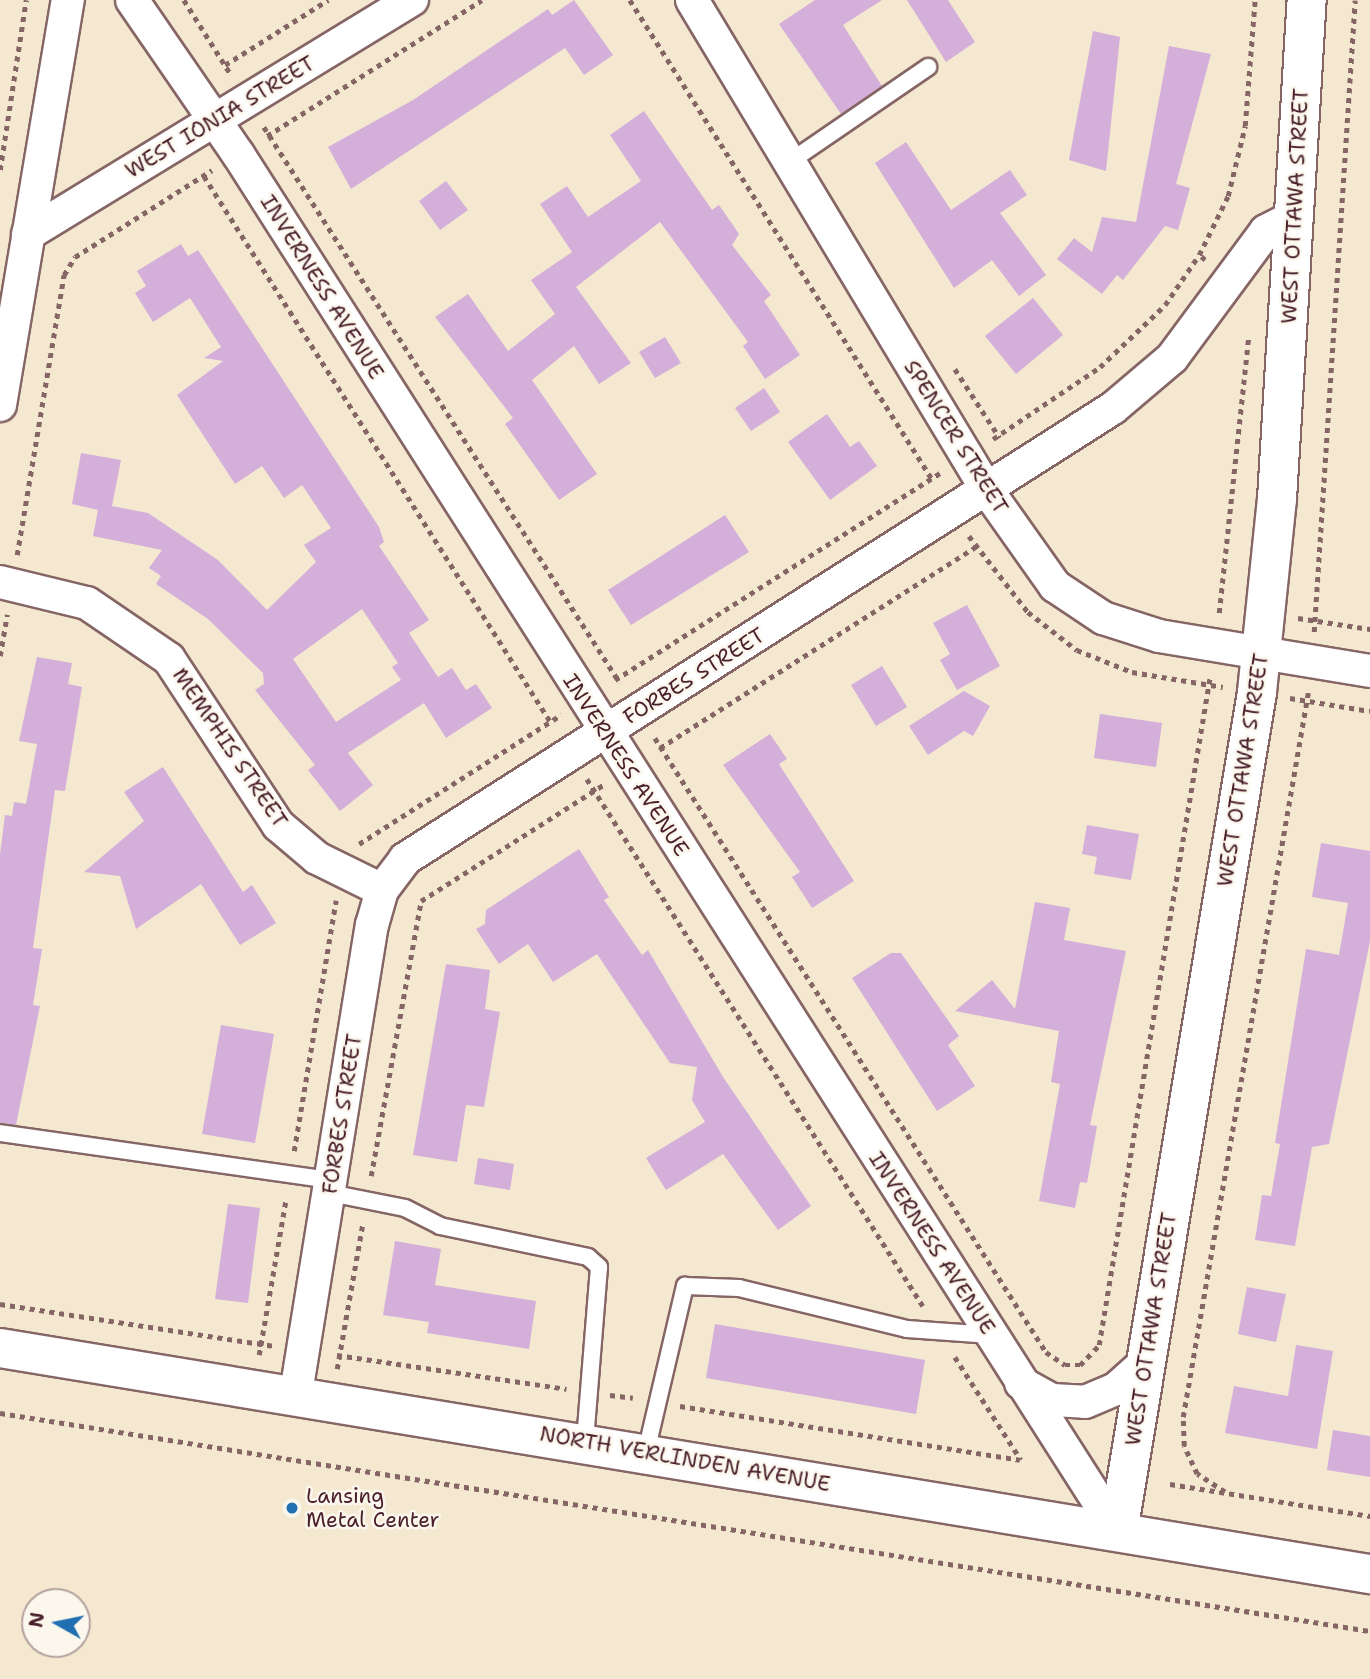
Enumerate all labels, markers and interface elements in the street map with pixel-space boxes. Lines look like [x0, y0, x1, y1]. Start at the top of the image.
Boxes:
street label: WEST IONIA STREET [121, 50, 319, 184]
street label: WEST OTTAWA STREET [1276, 87, 1314, 325]
street label: INVERNESS AVENUE [255, 190, 389, 384]
street label: SPENCER STREET [899, 356, 1013, 518]
street label: FORBES STREET [619, 622, 769, 730]
street label: WEST OTTAWA STREET [1212, 651, 1274, 889]
street label: MEMPHIS STREET [167, 663, 293, 833]
street label: INVERNESS AVENUE [558, 669, 694, 861]
street label: FORBES STREET [317, 1032, 367, 1196]
street label: INVERNESS AVENUE [864, 1147, 1000, 1339]
street label: WEST OTTAWA STREET [1120, 1210, 1182, 1448]
street label: NORTH VERLINDEN AVENUE [538, 1421, 832, 1497]
place label: Lansing Metal Center [306, 1483, 440, 1533]
marker: Lansing Metal Center [284, 1500, 300, 1516]
north arrow [21, 1588, 91, 1658]
text: N [23, 1611, 50, 1629]

